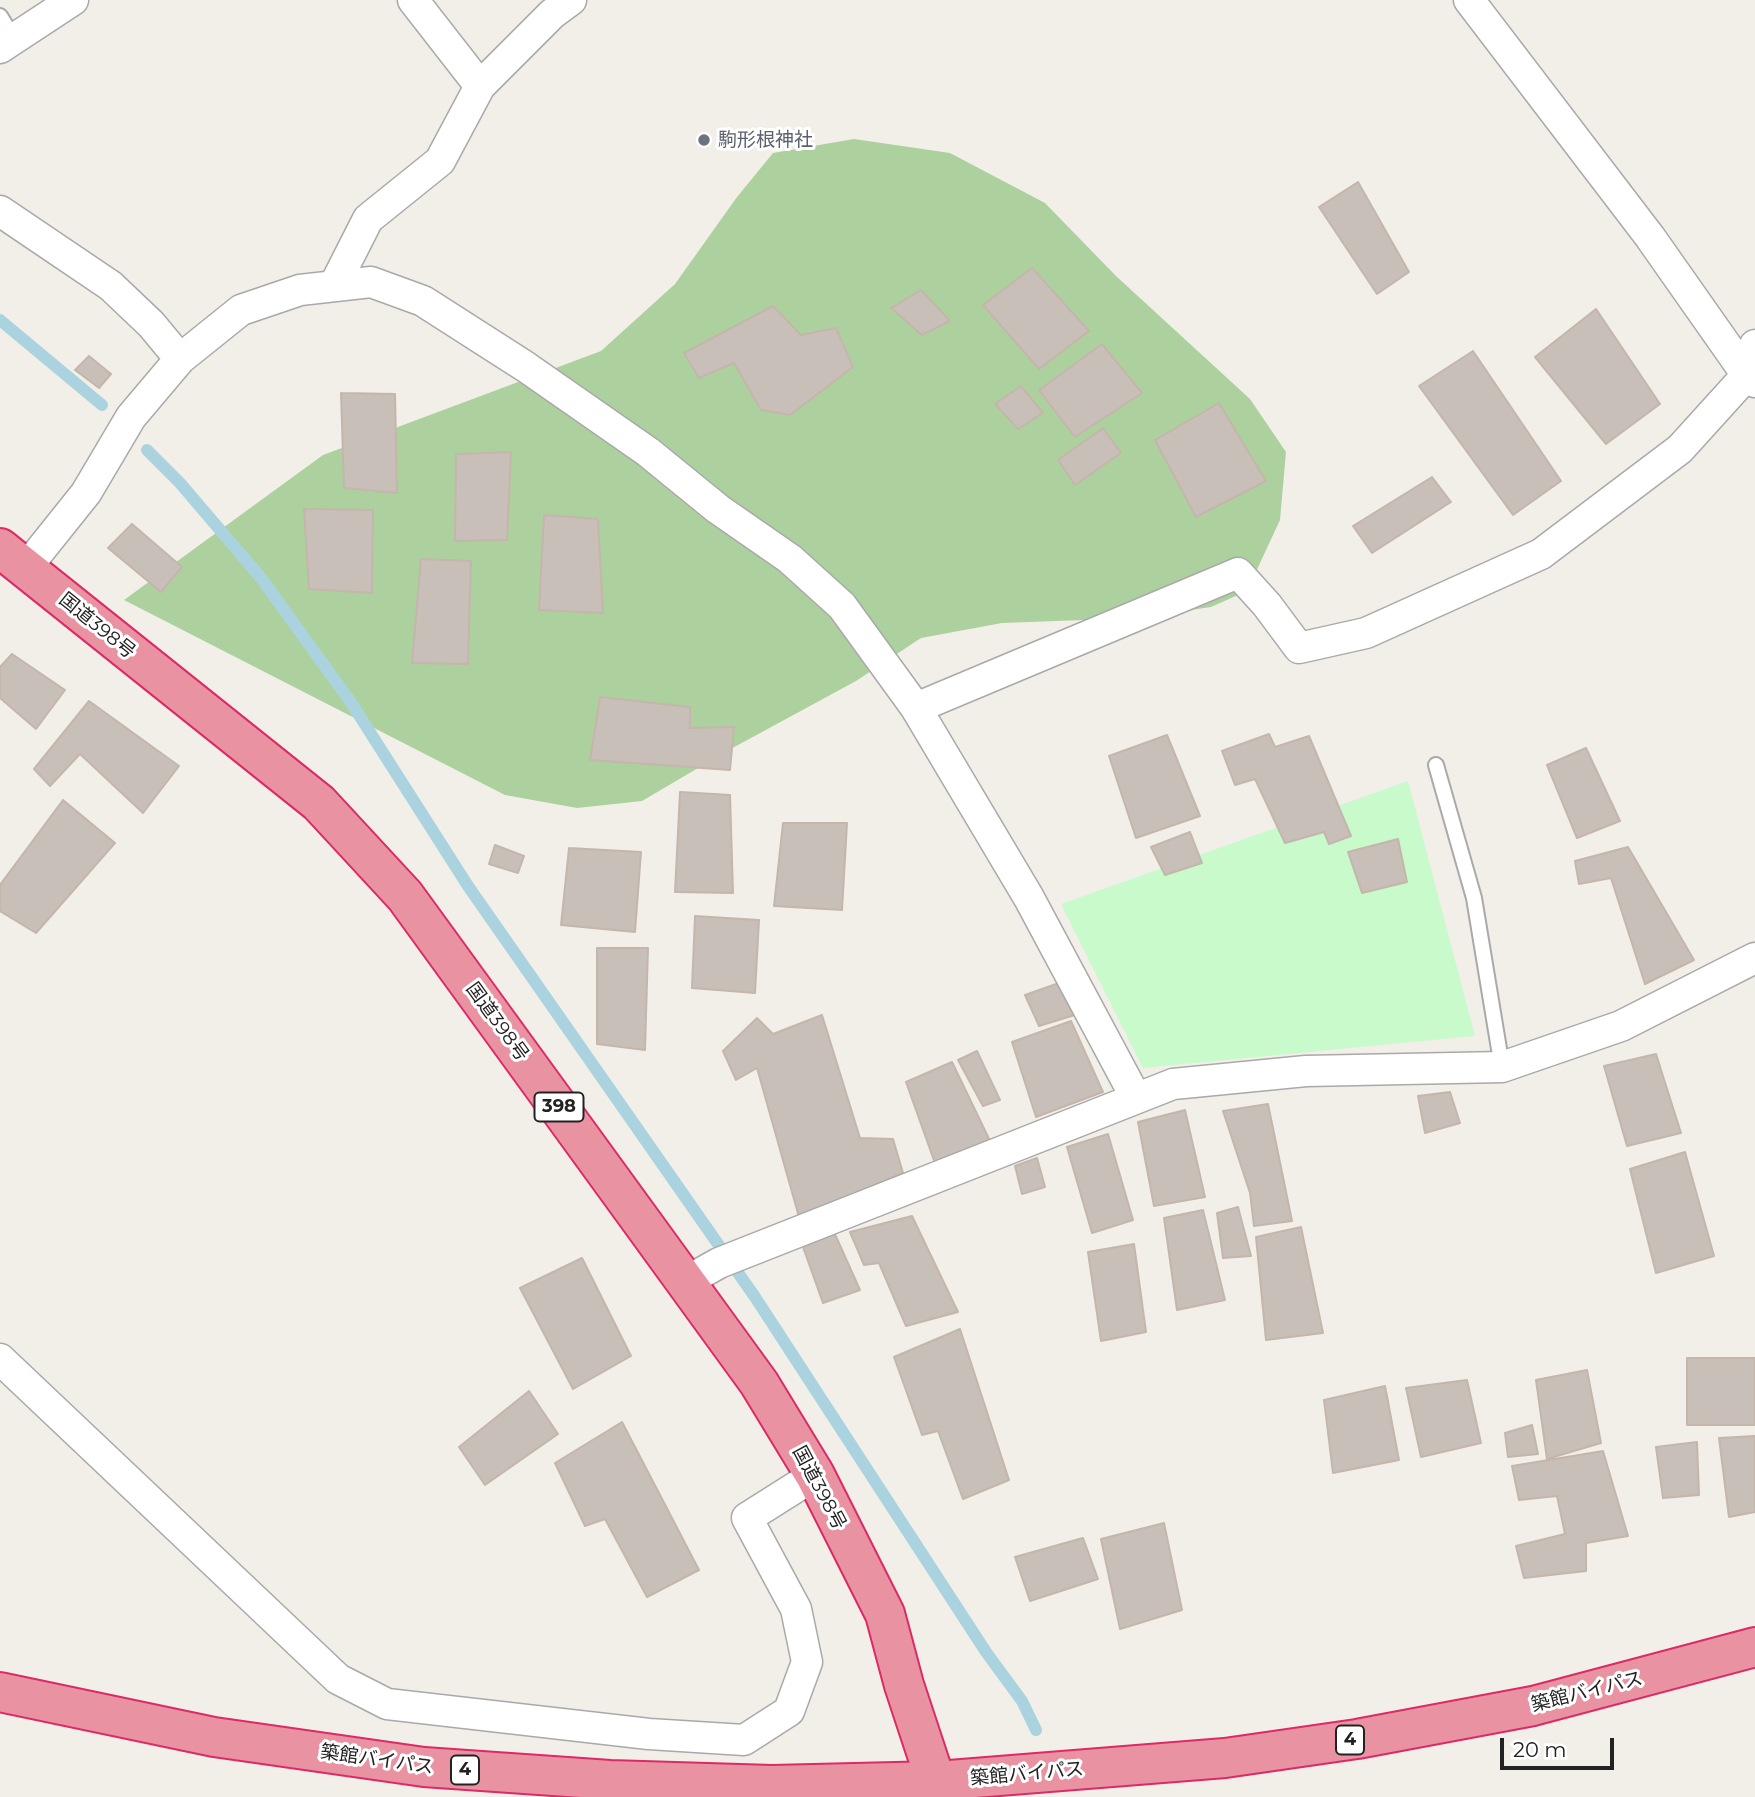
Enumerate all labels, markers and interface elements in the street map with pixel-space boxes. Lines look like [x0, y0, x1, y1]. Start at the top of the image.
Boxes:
place label: 駒形根神社 [718, 129, 813, 151]
marker: 駒形根神社 [696, 132, 712, 148]
street label: 国道398号 [54, 588, 140, 664]
street label: 国道398号 [461, 978, 533, 1066]
road number: 398 [534, 1092, 584, 1122]
street label: 国道398号 [787, 1442, 851, 1534]
street label: 築館バイパス [1529, 1667, 1645, 1717]
scale bar [1503, 1724, 1617, 1768]
road number: 4 [1336, 1726, 1364, 1755]
text: 20 m [1513, 1737, 1567, 1762]
street label: 築館バイパス [319, 1741, 435, 1779]
road number: 4 [451, 1756, 479, 1784]
street label: 築館バイパス [969, 1758, 1085, 1790]

